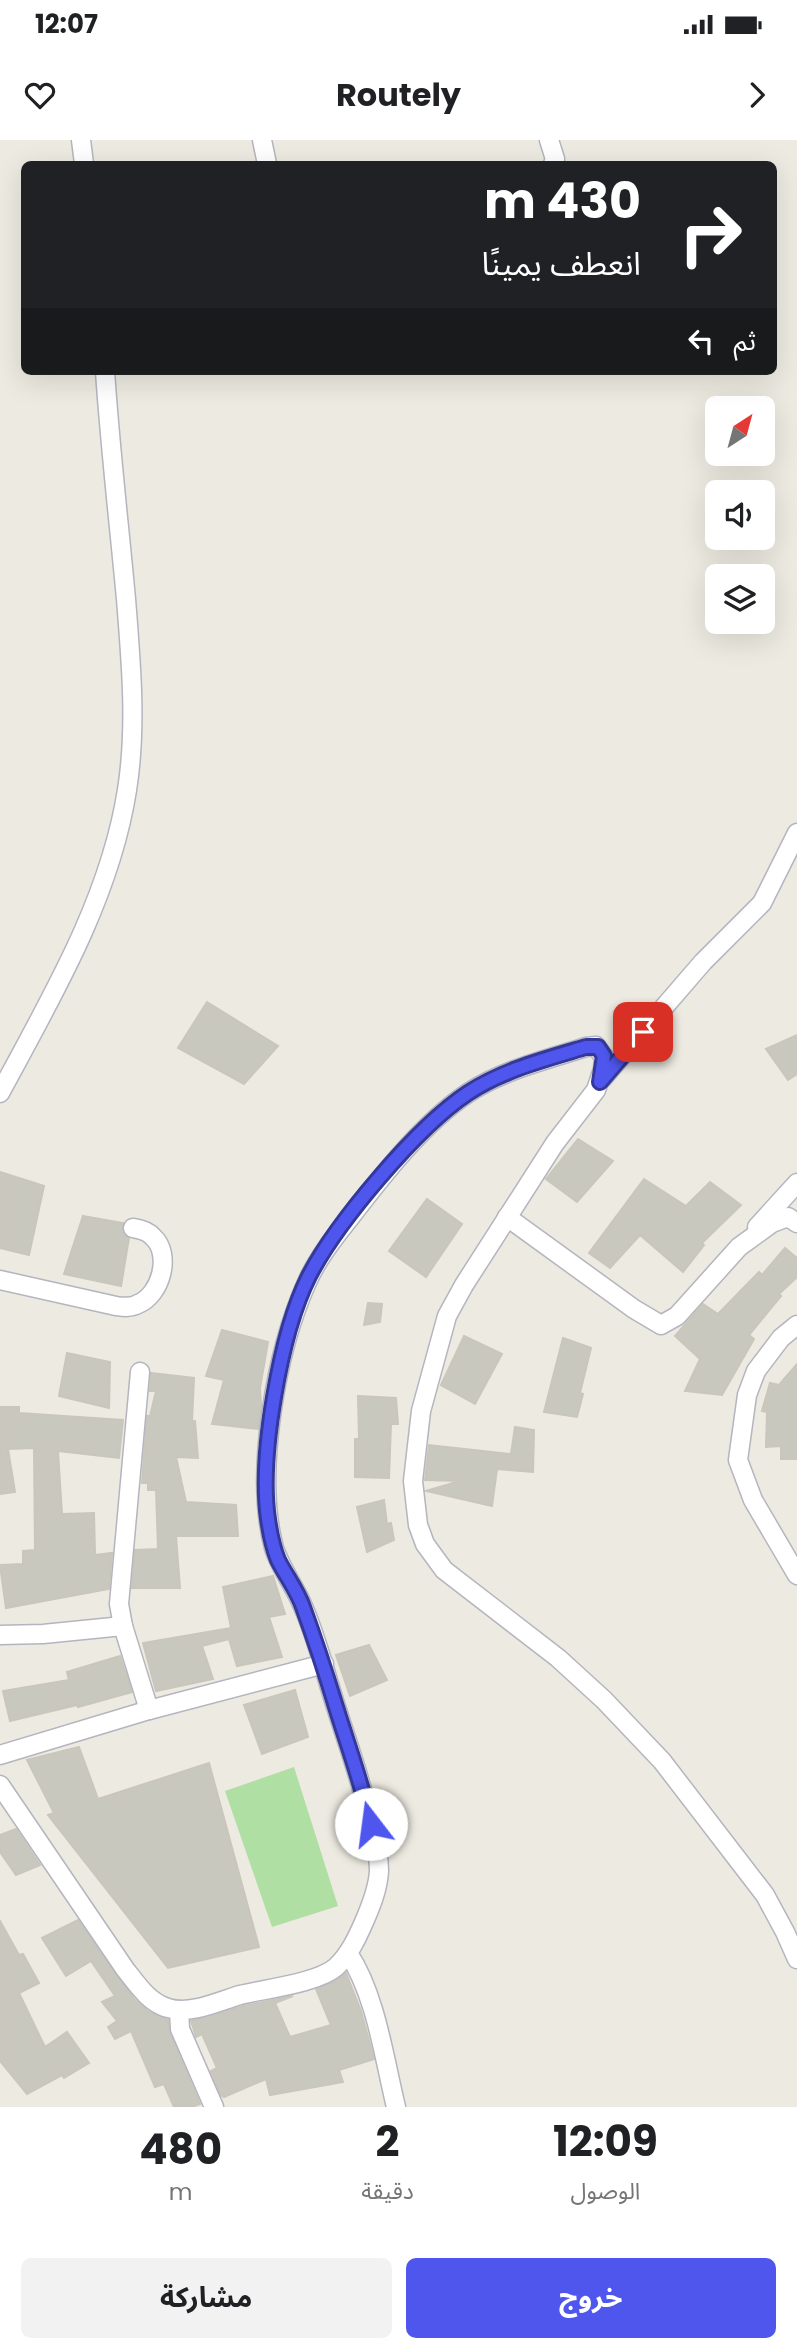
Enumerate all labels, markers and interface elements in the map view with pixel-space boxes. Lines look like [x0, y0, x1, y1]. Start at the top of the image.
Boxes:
text: 12:07 [35, 6, 98, 42]
text: Routely [336, 72, 461, 117]
icon: heart [21, 76, 59, 114]
icon: forward [738, 76, 776, 114]
text: 430 m [484, 167, 641, 235]
icon: right [665, 189, 756, 280]
text: انعطف يمينًا [481, 241, 641, 286]
icon: left [682, 322, 720, 360]
text: ثم [734, 323, 756, 359]
north arrow [705, 396, 775, 466]
map controls [705, 396, 775, 634]
button: sound [705, 480, 775, 550]
button: layers [705, 564, 775, 634]
pin [613, 1002, 673, 1062]
icon: arrive [624, 1013, 662, 1051]
position arrow [334, 1787, 408, 1861]
text: 2 [376, 2112, 400, 2171]
text: 12:09 [553, 2112, 658, 2171]
text: 480 [139, 2120, 222, 2179]
text: دقيقة [361, 2175, 414, 2207]
text: الوصول [570, 2175, 640, 2207]
text: m [169, 2176, 193, 2208]
button: مشاركة [21, 2258, 392, 2338]
button: خروج [406, 2258, 776, 2338]

